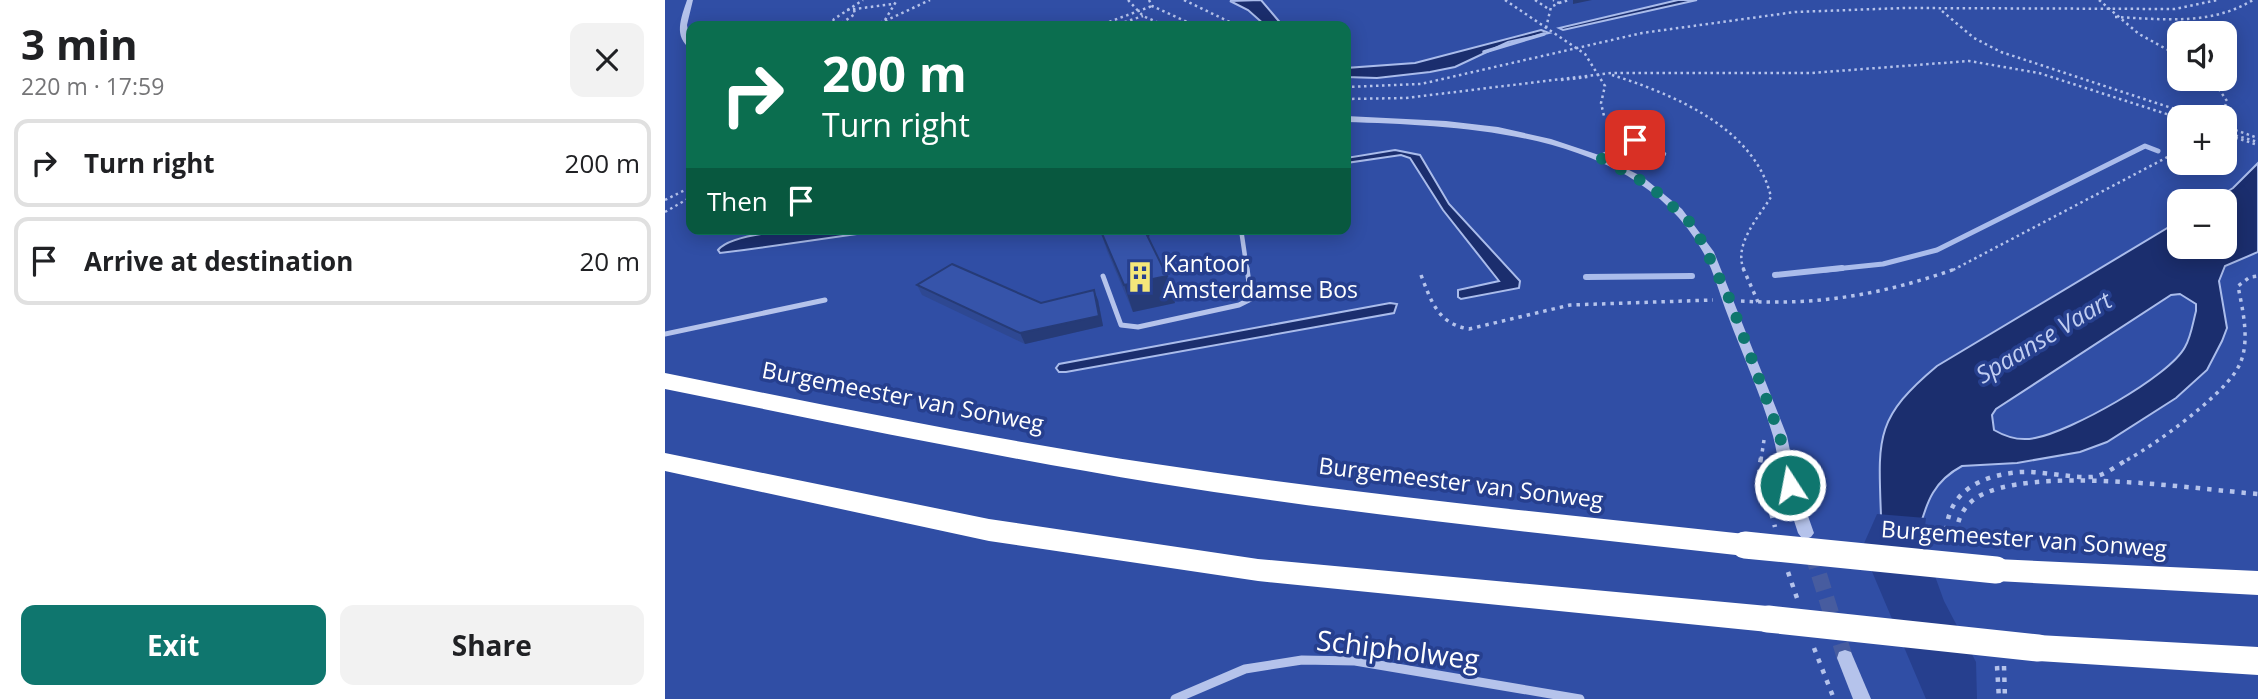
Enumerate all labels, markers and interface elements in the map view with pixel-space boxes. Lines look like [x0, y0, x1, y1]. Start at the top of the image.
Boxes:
text: 3 min [21, 15, 138, 72]
map controls [2167, 21, 2237, 259]
button: sound [2167, 21, 2237, 91]
button: close [570, 23, 644, 97]
text: 200 m [822, 40, 967, 106]
icon: right [707, 49, 798, 140]
text: 220 m · 17:59 [21, 70, 164, 102]
text: Turn right [822, 103, 970, 146]
button: + [2167, 105, 2237, 175]
pin [1605, 110, 1665, 170]
icon: arrive [1616, 121, 1654, 159]
icon: right [25, 144, 63, 182]
text: Turn right [84, 145, 215, 181]
text: 200 m [565, 145, 640, 181]
icon: arrive [782, 182, 820, 220]
text: Then [707, 183, 768, 219]
button: − [2167, 189, 2237, 259]
icon: arrive [25, 242, 63, 280]
text: Arrive at destination [84, 243, 353, 279]
text: 20 m [579, 243, 640, 279]
place label: Kantoor Amsterdamse Bos [1163, 247, 1358, 305]
building icon: Kantoor Amsterdamse Bos [1123, 260, 1157, 294]
water label: Spaanse Vaart [1969, 283, 2118, 390]
street label: Burgemeester van Sonweg [760, 353, 1047, 439]
position arrow [1753, 448, 1827, 522]
street label: Burgemeester van Sonweg [1317, 449, 1606, 515]
street label: Burgemeester van Sonweg [1880, 512, 2169, 564]
button: Exit [21, 605, 326, 685]
button: Share [340, 605, 644, 685]
street label: Schipholweg [1314, 620, 1482, 678]

